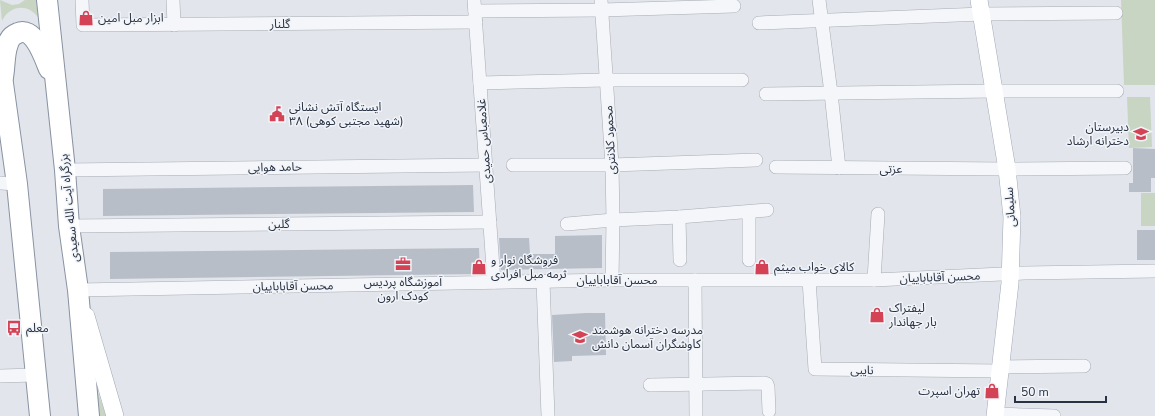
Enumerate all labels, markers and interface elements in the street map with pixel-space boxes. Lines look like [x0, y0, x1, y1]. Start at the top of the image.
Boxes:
shop icon: ابزار مبل امین [77, 9, 95, 27]
place label: ابزار مبل امین [98, 10, 164, 26]
street label: گلنار [269, 16, 291, 32]
street label: غلامعباس حمیدی [473, 98, 495, 184]
place label: ایستگاه آتش نشانی ۳۸ (شهید مجتبی کوهی) [289, 99, 404, 129]
public building icon: ایستگاه آتش نشانی ۳۸ (شهید مجتبی کوهی) [268, 105, 286, 123]
street label: محمود کلانتری [600, 105, 620, 175]
place label: دبیرستان دخترانه ارشاد [1067, 119, 1129, 149]
school or university icon: دبیرستان دخترانه ارشاد [1132, 125, 1150, 143]
street label: بزرگراه آیت الله سعیدی [55, 153, 83, 263]
street label: حامد هوایی [248, 159, 302, 175]
street label: عزتی [880, 161, 902, 177]
street label: سلیمانی [1001, 186, 1019, 228]
street label: گلبن [268, 216, 291, 232]
place label: فروشگاه نوار و ثرمه مبل افرادی [491, 252, 567, 282]
office icon: آموزشگاه پردیس کودک ارون [394, 255, 412, 273]
shop icon: فروشگاه نوار و ثرمه مبل افرادی [470, 258, 488, 276]
shop icon: کالای خواب میثم [753, 258, 771, 276]
place label: کالای خواب میثم [774, 259, 855, 276]
street label: محسن آقاباباییان [899, 268, 981, 286]
street label: محسن آقاباباییان [577, 272, 657, 288]
place label: آموزشگاه پردیس کودک ارون [364, 274, 443, 304]
street label: محسن آقاباباییان [252, 277, 334, 295]
place label: لیفتراک بار جهاندار [888, 300, 937, 330]
shop icon: لیفتراک بار جهاندار [868, 306, 886, 324]
bus stop icon: معلم [5, 319, 23, 337]
place label: معلم [26, 320, 49, 337]
place label: مدرسه دخترانه هوشمند کاوشگران آسمان دانش [592, 322, 703, 352]
school or university icon: مدرسه دخترانه هوشمند کاوشگران آسمان دانش [571, 328, 589, 346]
street label: نایبی [850, 362, 874, 378]
scale bar [1015, 378, 1106, 404]
shop icon: تهران اسپرت [983, 382, 1001, 400]
place label: تهران اسپرت [918, 383, 980, 399]
text: 50 m [1021, 384, 1049, 400]

